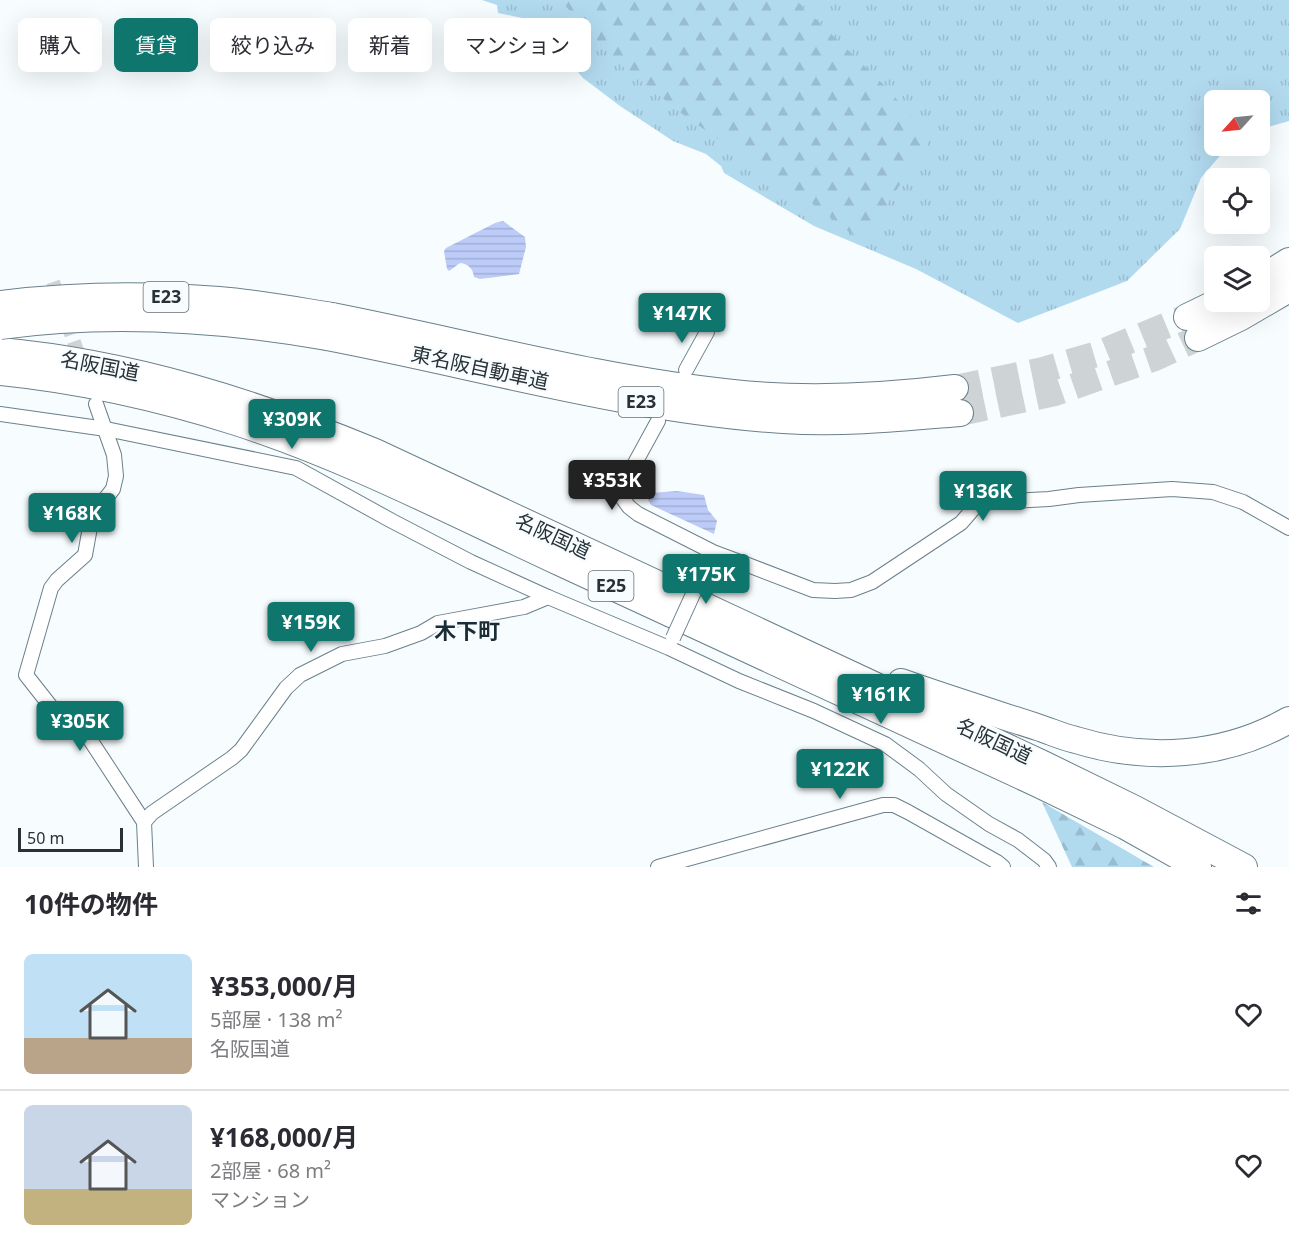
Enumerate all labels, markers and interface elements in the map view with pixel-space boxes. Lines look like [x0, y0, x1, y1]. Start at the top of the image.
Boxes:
chip: 購入 [18, 18, 102, 72]
chip: 賃貸 [114, 18, 198, 72]
chip: 絞り込み [210, 18, 336, 72]
chip: 新着 [348, 18, 432, 72]
chip: マンション [444, 18, 591, 72]
north arrow [1204, 90, 1270, 156]
map controls [1204, 90, 1270, 312]
button: locate [1204, 168, 1270, 234]
button: layers [1204, 246, 1270, 312]
road number: E23 [144, 282, 188, 312]
pin: ¥147K [640, 293, 724, 344]
text: ¥147K [652, 299, 712, 326]
street label: 東名阪自動車道 [409, 340, 551, 395]
street label: 名阪国道 [58, 345, 142, 386]
road number: E23 [618, 387, 664, 417]
pin: ¥309K [250, 399, 334, 450]
text: ¥309K [262, 405, 322, 432]
pin: ¥353K [570, 460, 654, 511]
text: ¥353K [582, 466, 642, 493]
pin: ¥136K [941, 471, 1025, 522]
text: ¥136K [953, 477, 1013, 504]
pin: ¥168K [30, 493, 114, 544]
text: ¥168K [42, 499, 102, 526]
street label: 名阪国道 [511, 506, 595, 565]
pin: ¥175K [664, 554, 748, 605]
text: ¥175K [676, 560, 736, 587]
road number: E25 [588, 571, 634, 601]
pin: ¥159K [269, 602, 353, 653]
text: ¥159K [281, 608, 341, 635]
district label: 木下町 [434, 615, 500, 645]
pin: ¥161K [839, 674, 923, 725]
text: ¥161K [851, 680, 911, 707]
pin: ¥305K [38, 701, 122, 752]
text: ¥305K [50, 707, 110, 734]
street label: 名阪国道 [952, 711, 1036, 770]
pin: ¥122K [798, 749, 882, 800]
text: ¥122K [810, 755, 870, 782]
scale bar [18, 825, 123, 852]
text: 50 m [27, 827, 64, 849]
text: 10件の物件 [24, 886, 158, 922]
icon: filters [1232, 887, 1265, 920]
text: ¥353,000/月 [210, 968, 358, 1004]
icon: home [72, 978, 144, 1050]
icon: heart [1232, 998, 1265, 1031]
text: 5部屋 · 138 m² [210, 1006, 342, 1033]
text: 名阪国道 [210, 1035, 290, 1062]
text: ¥168,000/月 [210, 1119, 358, 1155]
icon: home [72, 1129, 144, 1201]
icon: heart [1232, 1149, 1265, 1182]
text: 2部屋 · 68 m² [210, 1157, 331, 1184]
text: マンション [210, 1186, 310, 1213]

